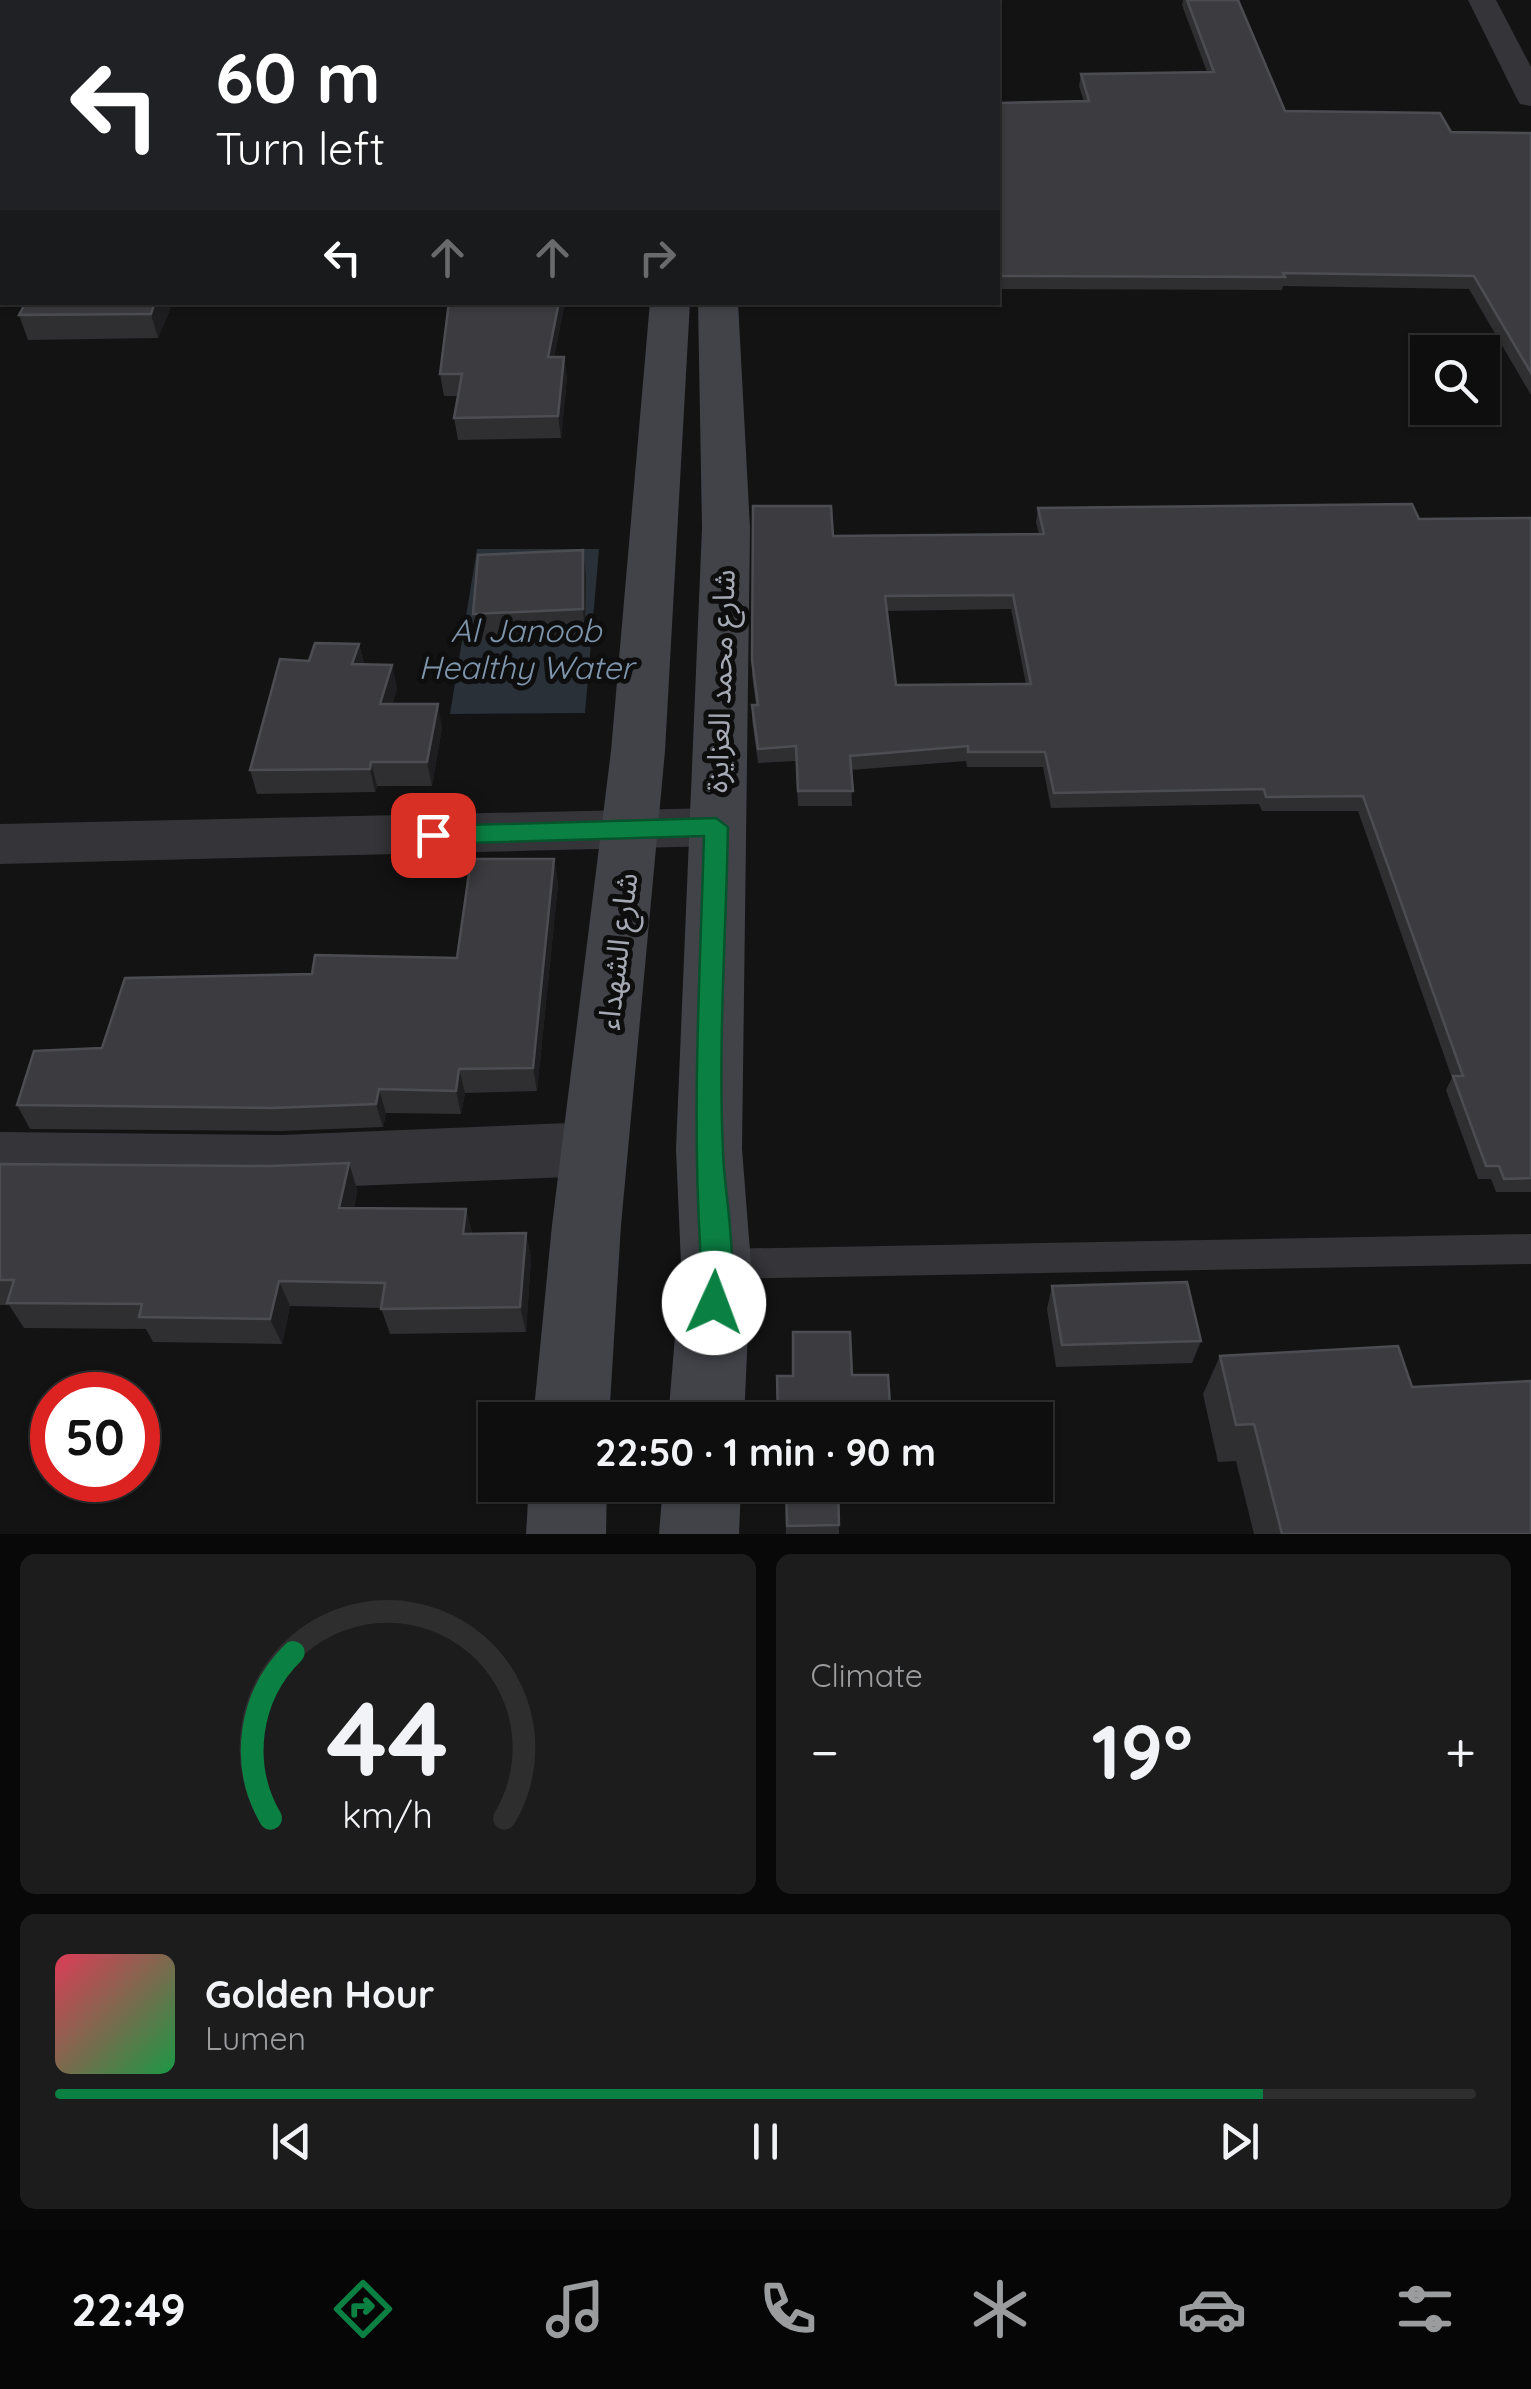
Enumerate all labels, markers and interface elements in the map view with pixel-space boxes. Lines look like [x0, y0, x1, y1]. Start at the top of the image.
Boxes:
text: 60 m [215, 33, 381, 121]
icon: left [50, 40, 180, 170]
text: Turn left [215, 120, 385, 176]
icon: left [315, 230, 370, 285]
icon: ahead [420, 230, 475, 285]
icon: ahead [525, 230, 580, 285]
icon: right [630, 230, 685, 285]
map controls [1410, 335, 1500, 425]
button: search [1410, 335, 1500, 425]
street label: شارع محمد العزايزة [697, 569, 747, 794]
water label: Al Janoob Healthy Water [419, 610, 637, 687]
pin [391, 793, 476, 878]
icon: arrive [406, 808, 461, 863]
street label: شارع الشهداء [589, 870, 649, 1032]
position arrow [662, 1251, 766, 1355]
speed limit sign: 50 [30, 1372, 160, 1502]
text: 22:50 · 1 min · 90 m [595, 1428, 936, 1476]
text: Climate [811, 1655, 923, 1695]
text: 44 [327, 1672, 449, 1802]
text: 19° [1091, 1704, 1193, 1798]
text: − [811, 1717, 839, 1786]
text: + [1445, 1717, 1476, 1786]
text: km/h [342, 1792, 433, 1837]
text: Golden Hour [205, 1970, 434, 2018]
text: Lumen [205, 2018, 306, 2058]
icon: previous [264, 2114, 319, 2169]
icon: pause [738, 2114, 793, 2169]
icon: next [1212, 2114, 1267, 2169]
icon: directions [328, 2274, 398, 2344]
icon: music [540, 2274, 610, 2344]
icon: phone [753, 2274, 823, 2344]
icon: climate [965, 2274, 1035, 2344]
icon: car [1177, 2274, 1247, 2344]
icon: filters [1390, 2274, 1460, 2344]
text: 22:49 [71, 2281, 186, 2337]

